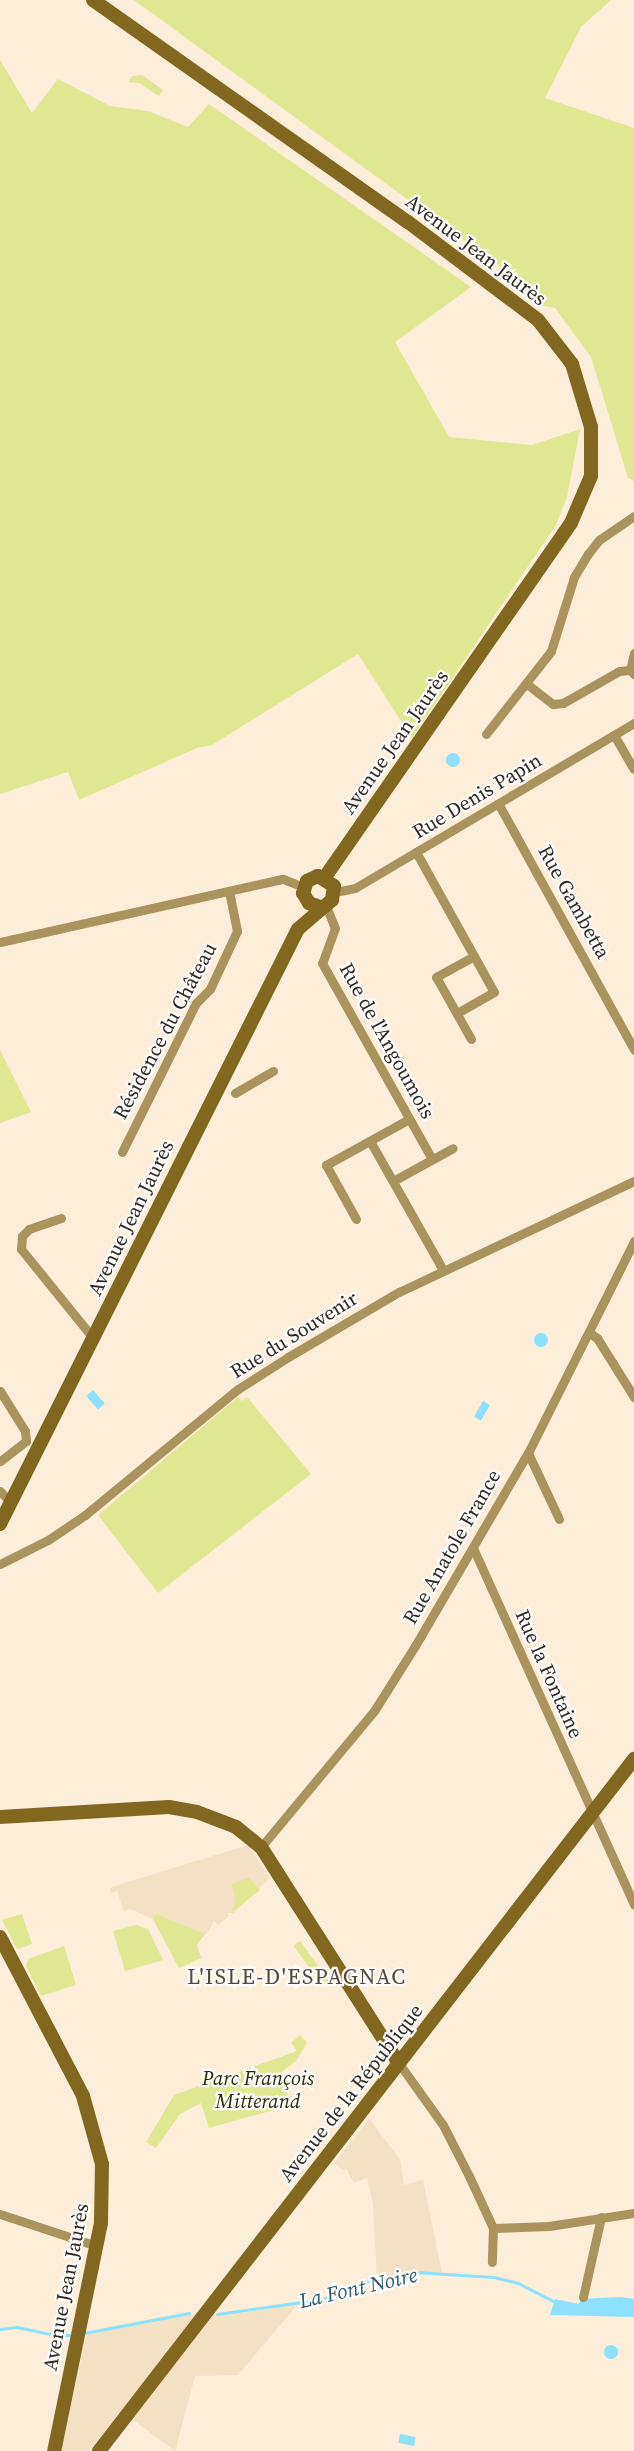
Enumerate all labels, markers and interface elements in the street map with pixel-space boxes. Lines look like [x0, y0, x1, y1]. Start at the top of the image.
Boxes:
street label: Avenue Jean Jaurès [401, 189, 551, 311]
street label: Avenue Jean Jaurès [336, 665, 454, 819]
street label: Rue Denis Papin [408, 748, 546, 844]
street label: Rue Gambetta [533, 841, 615, 963]
street label: Résidence du Château [108, 939, 222, 1123]
street label: Rue de l'Angoumois [334, 959, 440, 1123]
street label: Avenue Jean Jaurès [83, 1136, 179, 1300]
street label: Rue du Souvenir [226, 1286, 362, 1384]
street label: Rue Anatole France [398, 1465, 506, 1629]
street label: Rue la Fontaine [510, 1606, 588, 1742]
district label: L'ISLE-D'ESPAGNAC [187, 1964, 407, 1990]
street label: Avenue de la République [274, 1999, 428, 2187]
park label: Parc François Mitterand [202, 2066, 314, 2113]
street label: Avenue Jean Jaurès [38, 2201, 94, 2373]
water label: La Font Noire [297, 2262, 419, 2314]

